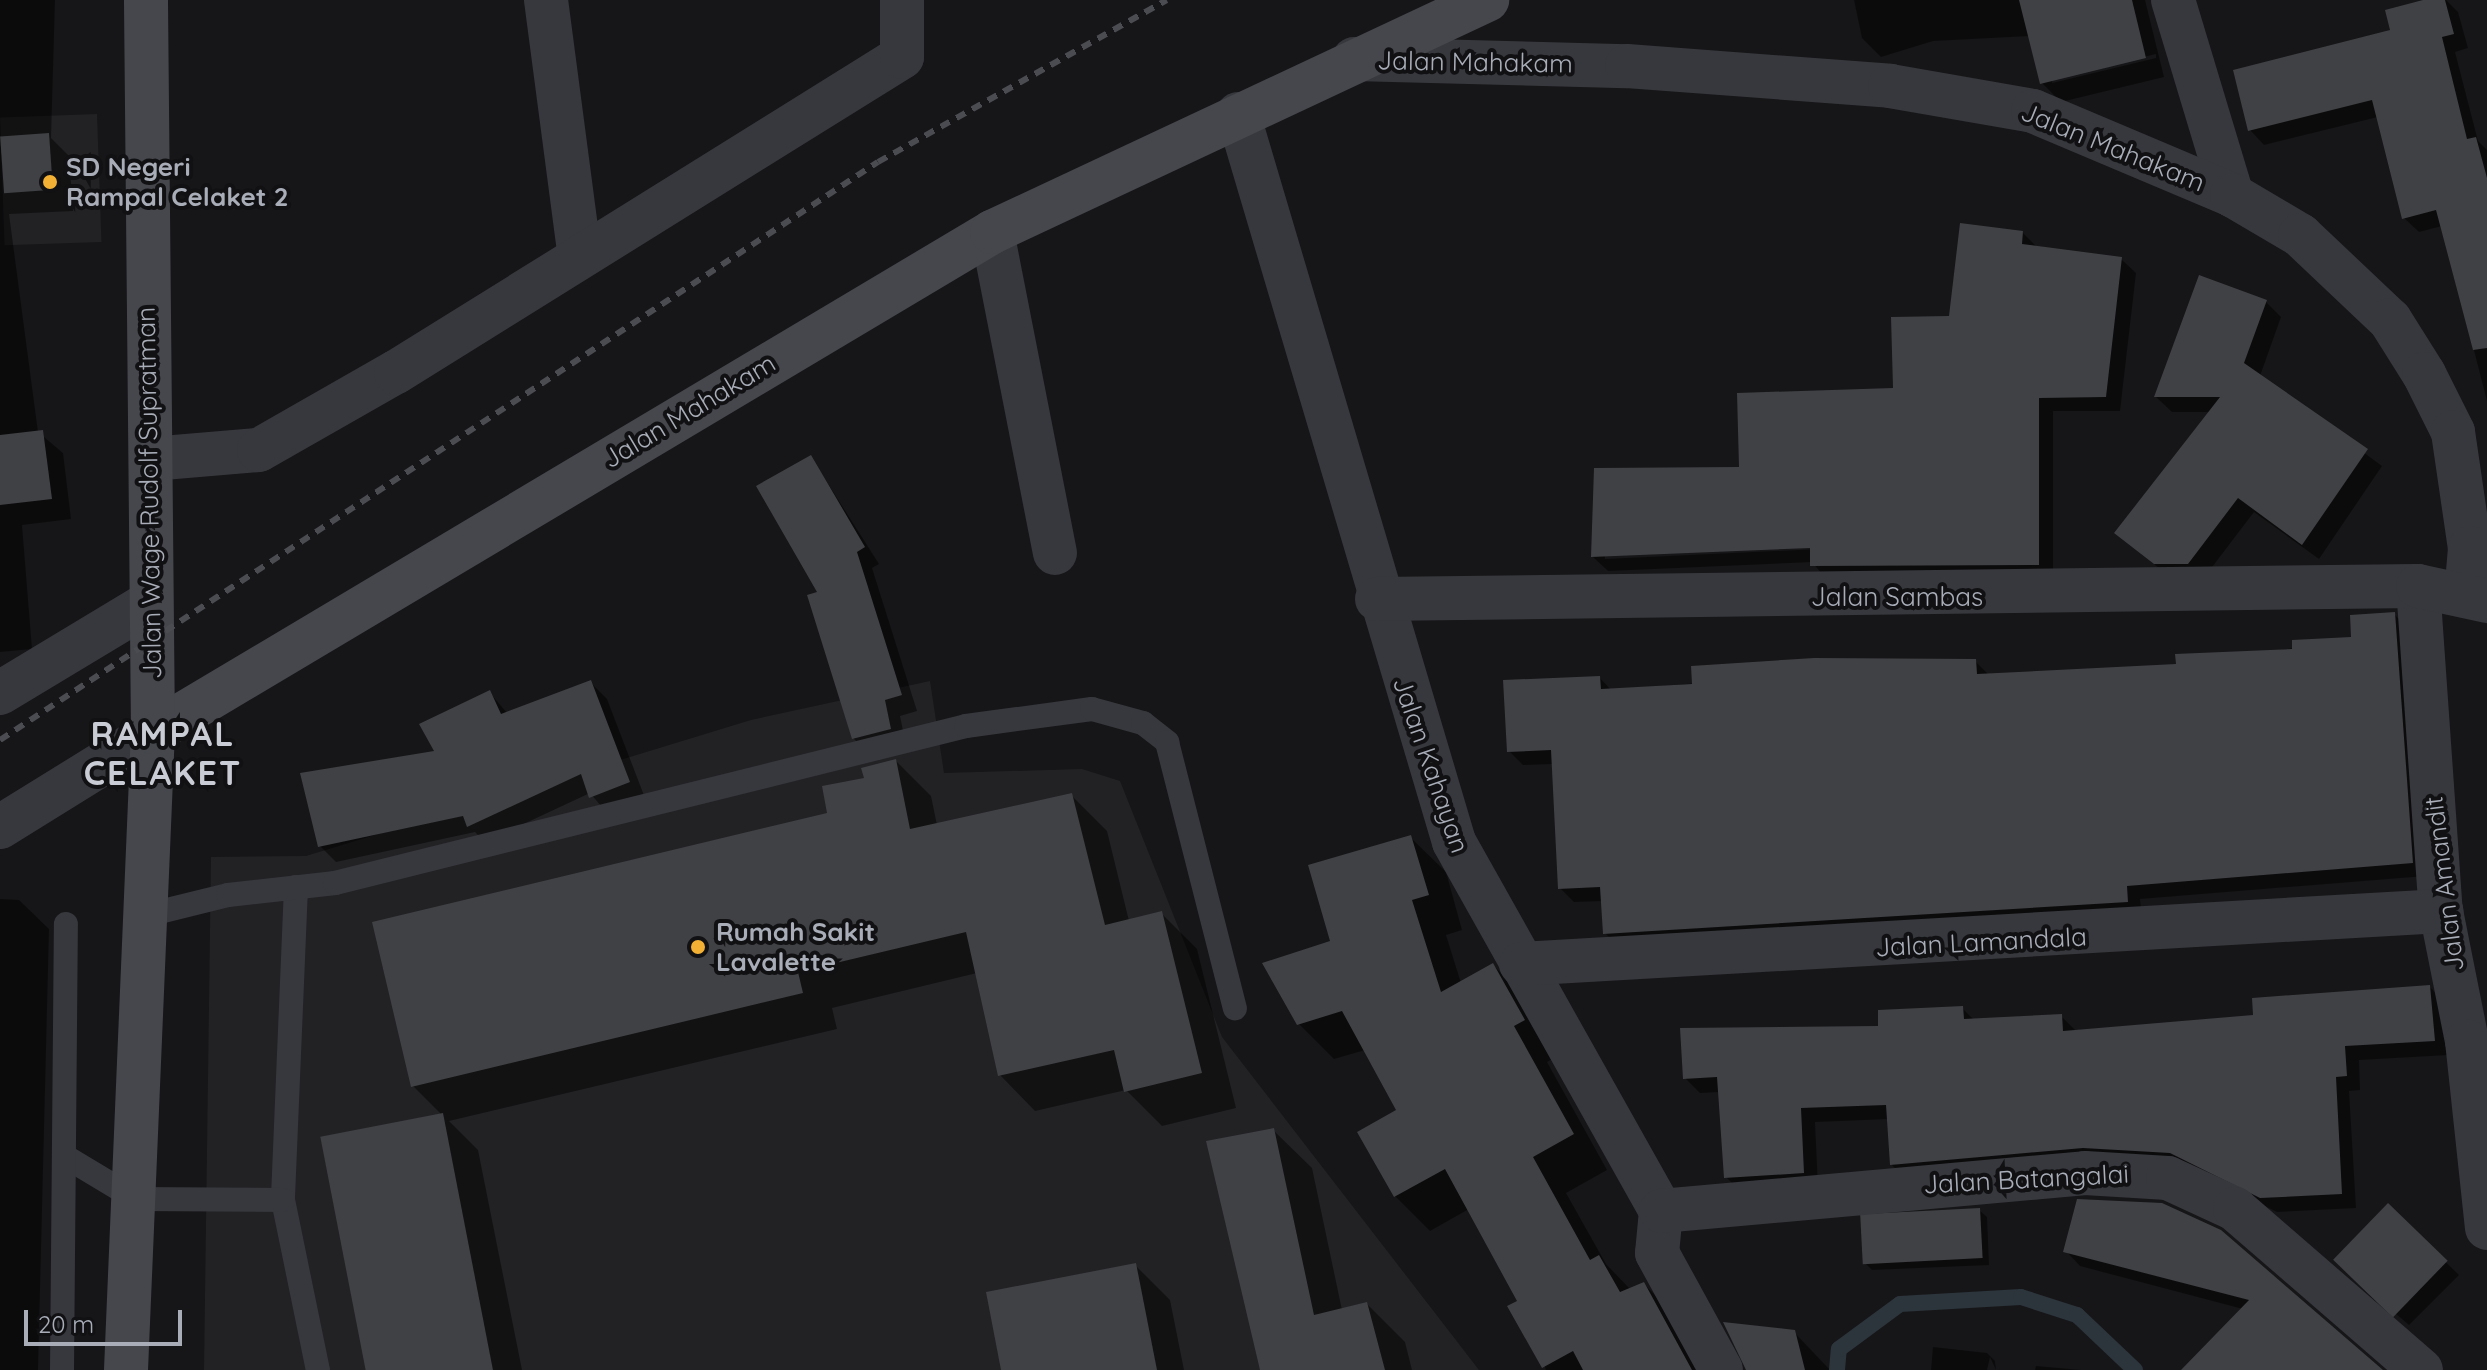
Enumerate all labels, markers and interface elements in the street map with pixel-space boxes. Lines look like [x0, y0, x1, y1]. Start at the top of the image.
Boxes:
street label: Jalan Mahakam [1377, 45, 1573, 79]
street label: Jalan Mahakam [2017, 96, 2209, 198]
place label: SD Negeri Rampal Celaket 2 [66, 151, 288, 212]
marker: SD Negeri Rampal Celaket 2 [41, 173, 59, 191]
street label: Jalan Wage Rudolf Supratman [130, 307, 168, 679]
street label: Jalan Mahakam [597, 347, 781, 475]
street label: Jalan Sambas [1811, 581, 1983, 613]
street label: Jalan Kahayan [1386, 673, 1476, 857]
district label: RAMPAL CELAKET [84, 713, 242, 792]
street label: Jalan Amandit [2418, 795, 2470, 973]
place label: Rumah Sakit Lavalette [716, 916, 875, 978]
street label: Jalan Lamandala [1874, 921, 2088, 963]
marker: Rumah Sakit Lavalette [687, 936, 709, 958]
street label: Jalan Batangalai [1922, 1158, 2130, 1200]
scale bar [28, 1294, 186, 1344]
text: 20 m [38, 1309, 94, 1339]

